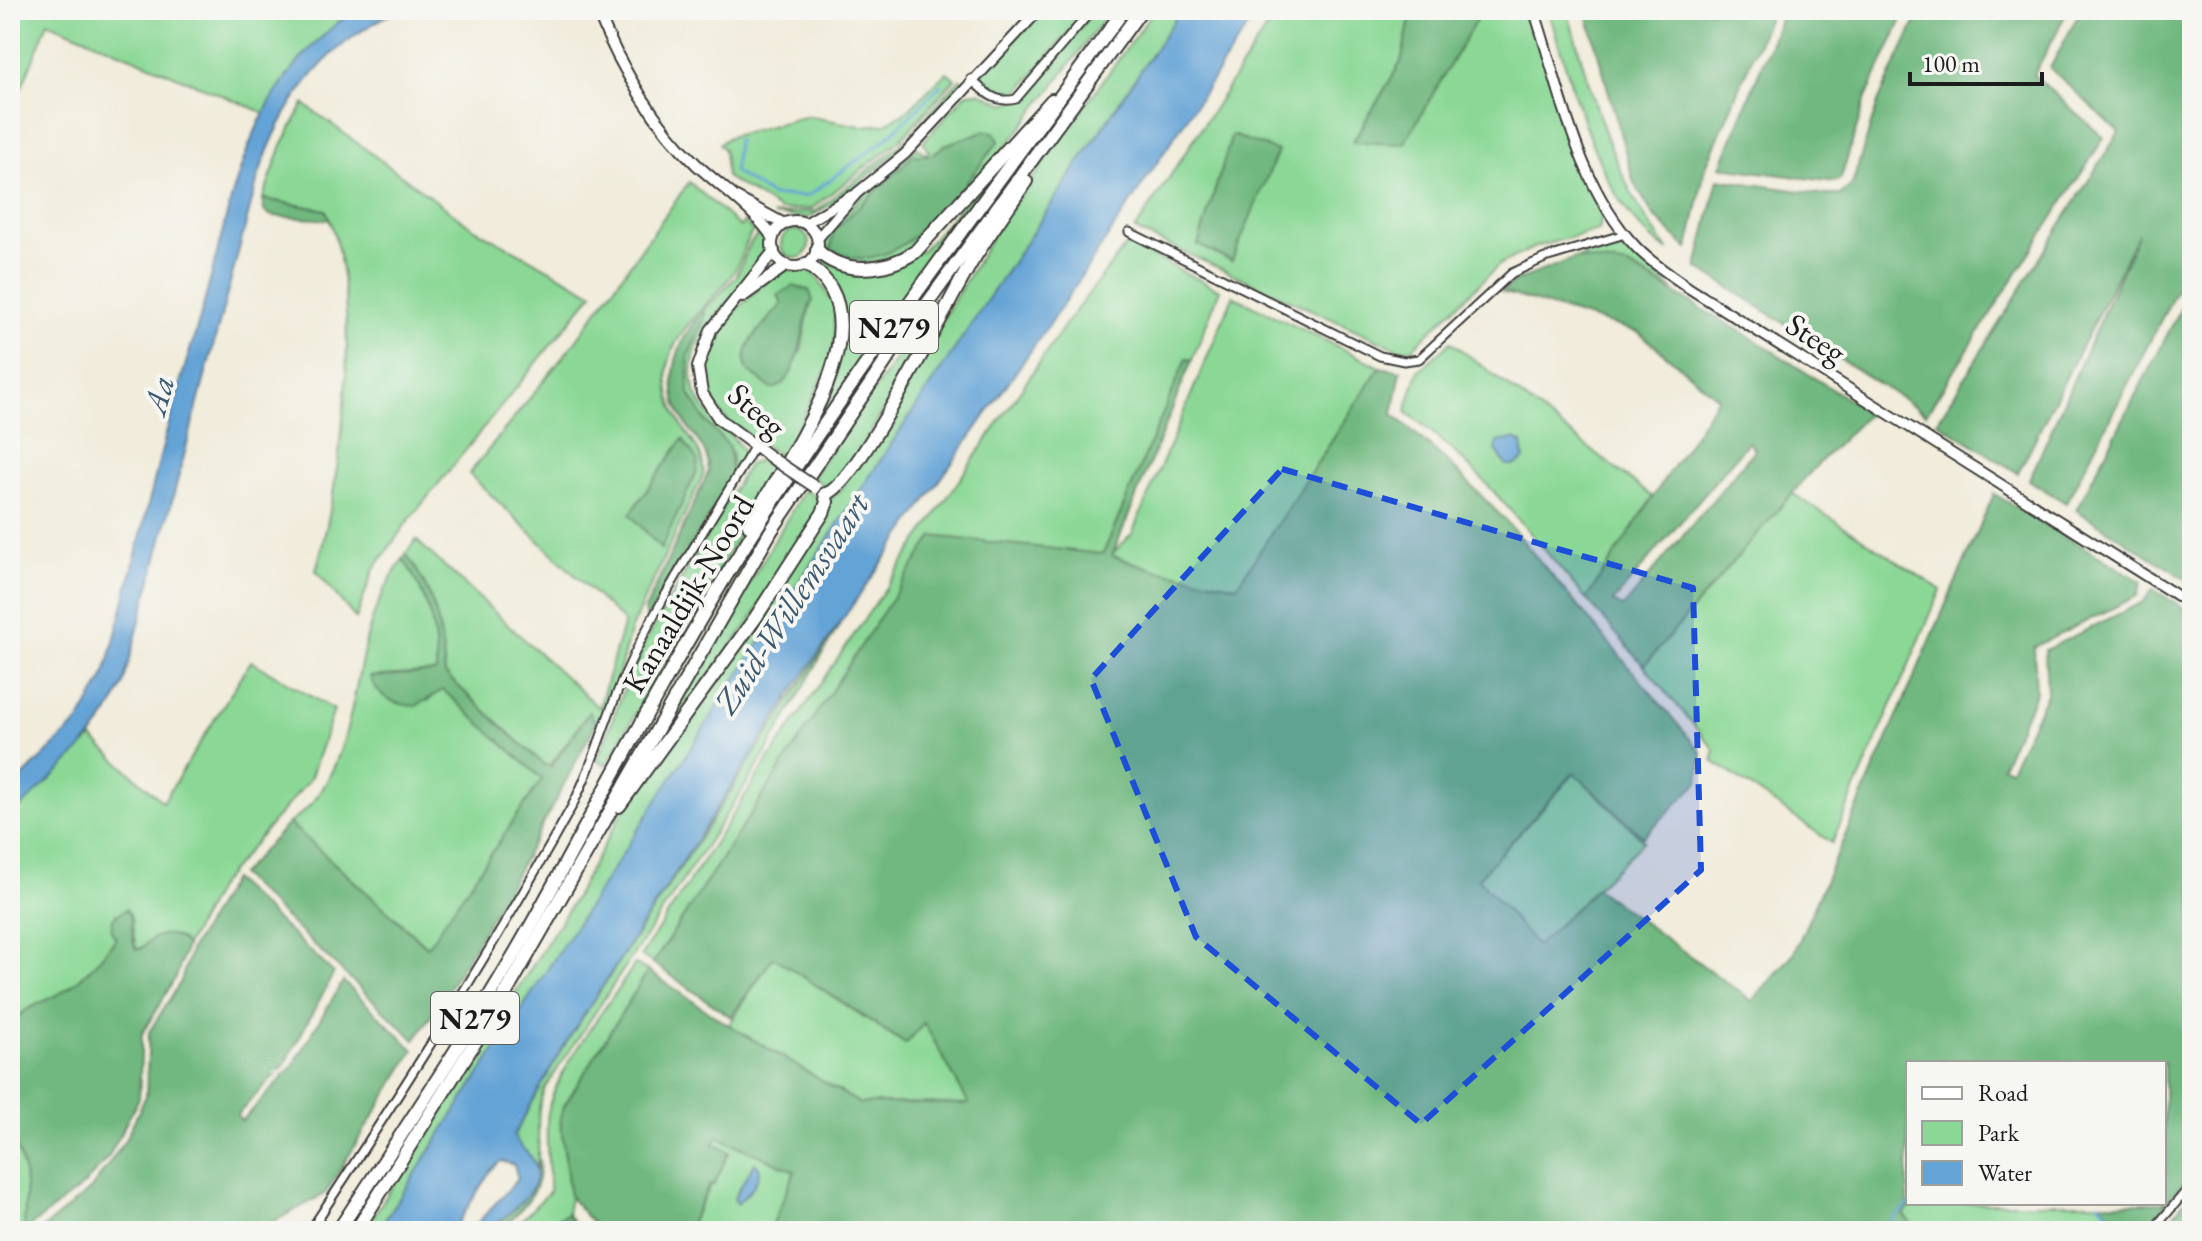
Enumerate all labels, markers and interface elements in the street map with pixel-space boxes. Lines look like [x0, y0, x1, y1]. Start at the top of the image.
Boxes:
scale bar [1910, 36, 2042, 86]
text: 100 m [1922, 48, 1980, 79]
road number: N279 [850, 301, 938, 353]
street label: Steeg [1778, 303, 1855, 373]
water label: Aa [131, 371, 184, 422]
street label: Steeg [719, 373, 796, 447]
water label: Zuid-Willemsvaart [703, 483, 880, 723]
street label: Kanaaldijk-Noord [612, 487, 764, 701]
road number: N279 [431, 992, 519, 1044]
legend [1906, 1061, 2166, 1205]
text: Road [1978, 1077, 2029, 1108]
text: Park [1978, 1117, 2020, 1148]
text: Water [1978, 1157, 2032, 1188]

